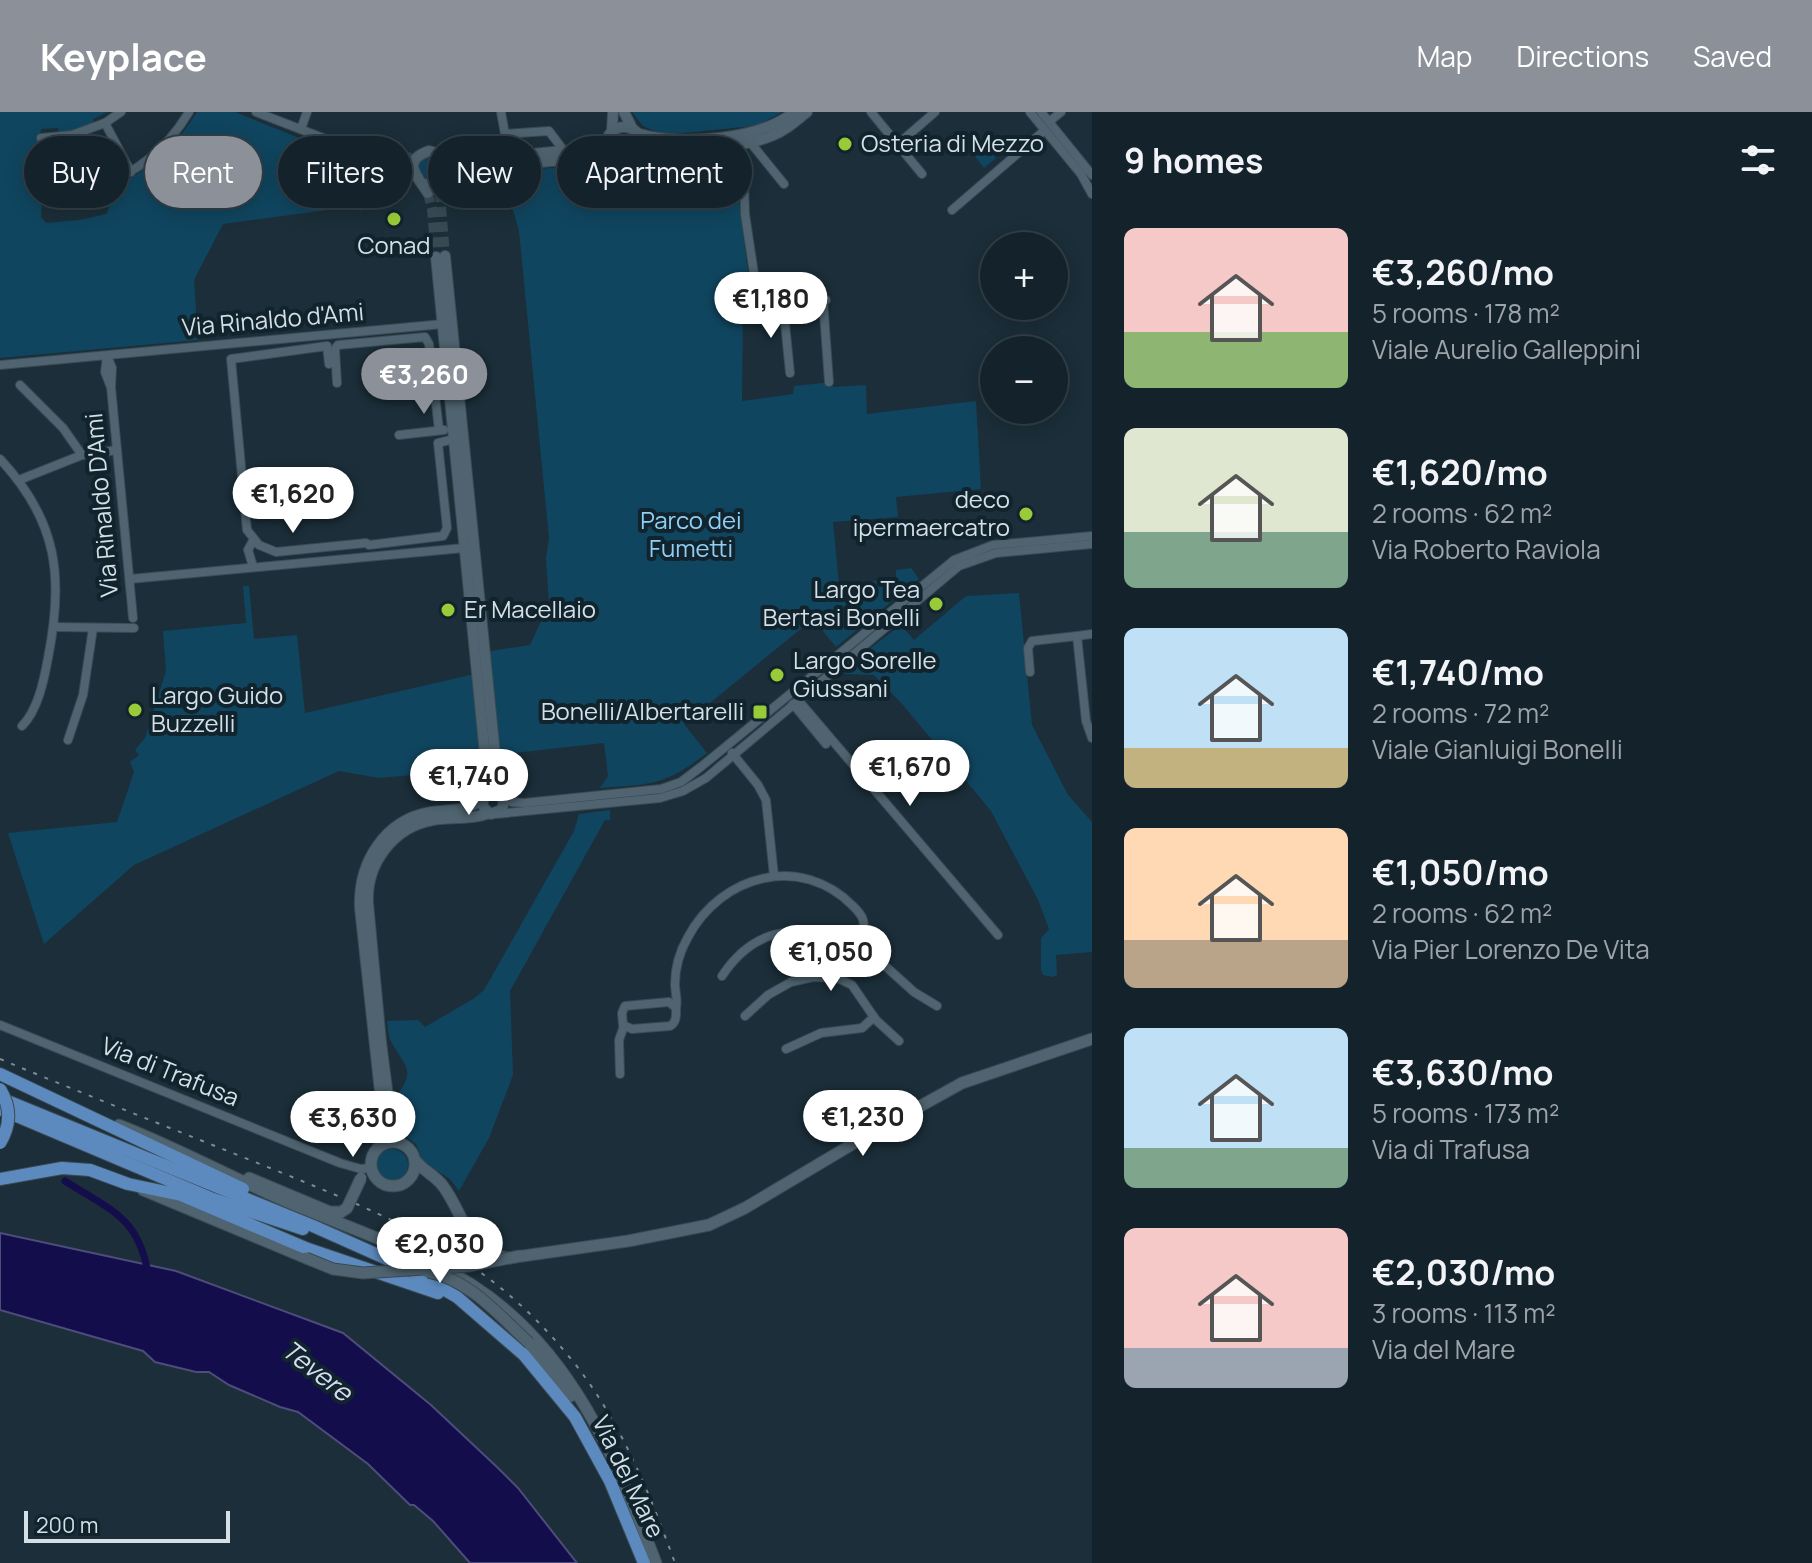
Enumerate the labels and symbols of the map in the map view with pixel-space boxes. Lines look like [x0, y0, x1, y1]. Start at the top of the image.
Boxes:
place label: Osteria di Mezzo [861, 126, 1044, 159]
marker: Osteria di Mezzo [836, 135, 854, 153]
marker: Conad [385, 210, 403, 228]
place label: Conad [357, 228, 431, 261]
pin: €1,180 [706, 272, 836, 340]
street label: Via Rinaldo d'Ami [181, 294, 365, 343]
pin: €3,260 [359, 348, 489, 416]
street label: Via Rinaldo D'Ami [76, 412, 125, 598]
pin: €1,620 [228, 467, 358, 535]
place label: deco ipermaercatro [853, 482, 1010, 543]
park label: Parco dei Fumetti [640, 503, 742, 564]
marker: deco ipermaercatro [1017, 505, 1035, 523]
place label: Largo Tea Bertasi Bonelli [763, 572, 920, 633]
place label: Er Macellaio [464, 592, 596, 625]
marker: Largo Tea Bertasi Bonelli [927, 595, 945, 613]
marker: Er Macellaio [439, 601, 457, 619]
place label: Largo Sorelle Giussani [793, 643, 937, 704]
marker: Largo Sorelle Giussani [768, 666, 786, 684]
place label: Largo Guido Buzzelli [151, 678, 283, 739]
place label: Bonelli/Albertarelli [541, 694, 744, 727]
marker: Largo Guido Buzzelli [126, 701, 144, 719]
marker: Bonelli/Albertarelli [751, 703, 769, 721]
pin: €1,670 [845, 740, 975, 808]
pin: €1,740 [404, 749, 534, 817]
pin: €1,050 [766, 925, 896, 993]
street label: Via di Trafusa [97, 1028, 244, 1113]
pin: €1,230 [798, 1090, 928, 1158]
pin: €3,630 [288, 1091, 418, 1159]
pin: €2,030 [375, 1217, 505, 1285]
water label: Tevere [275, 1331, 362, 1410]
street label: Via del Mare [586, 1410, 673, 1543]
scale bar [24, 1507, 230, 1543]

